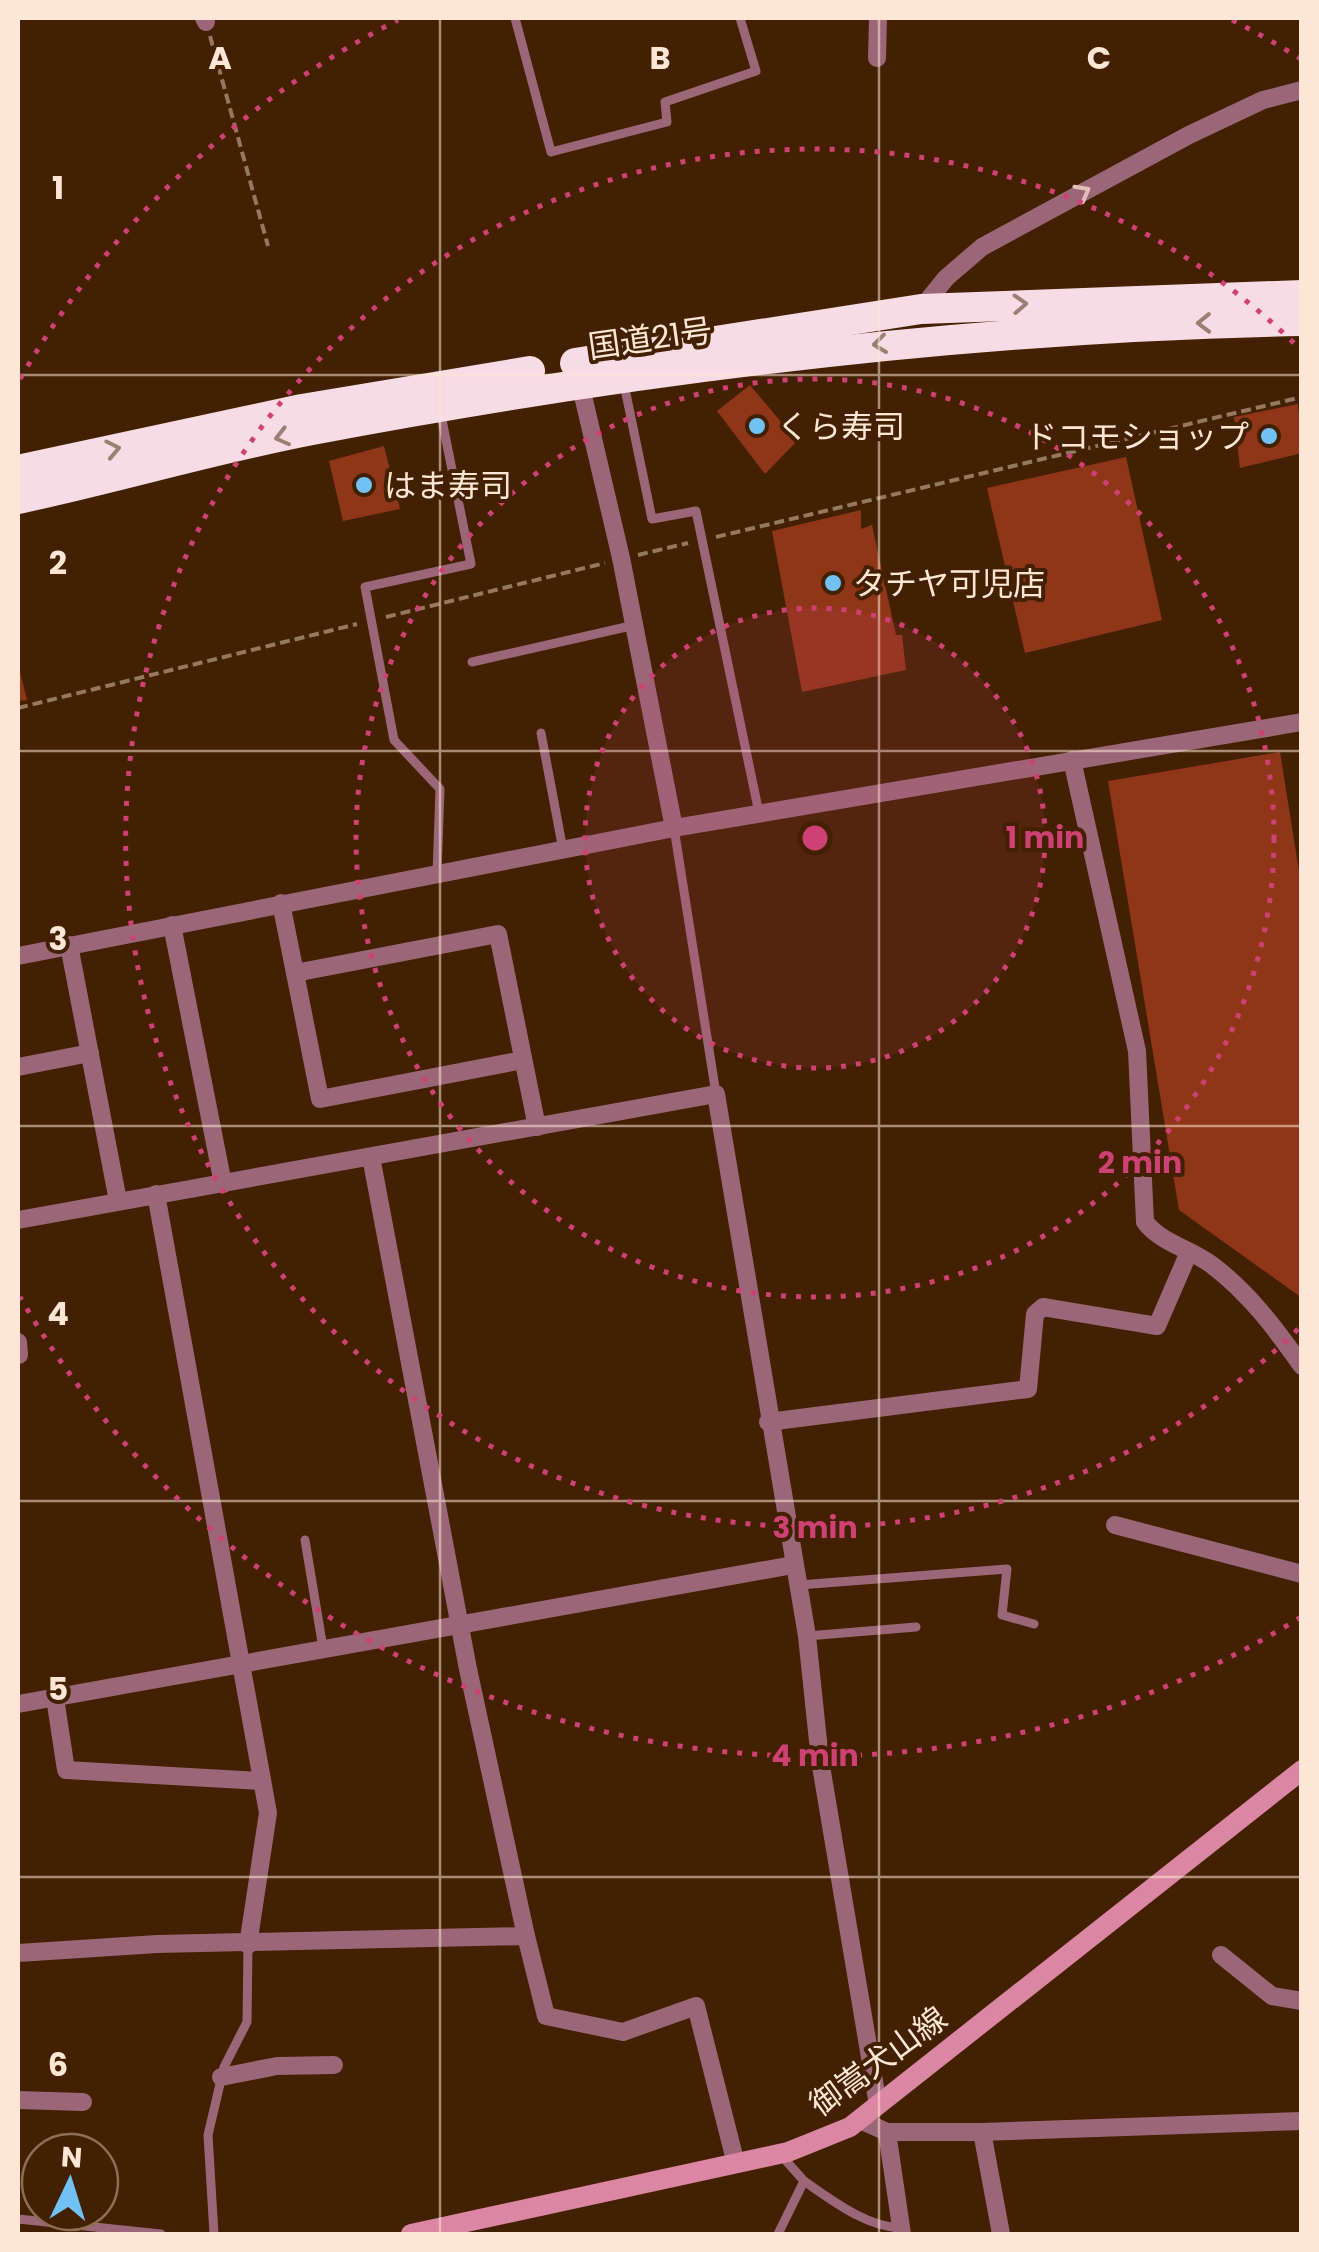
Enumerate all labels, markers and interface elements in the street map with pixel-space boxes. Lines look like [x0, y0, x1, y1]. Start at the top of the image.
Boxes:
text: A [208, 35, 232, 80]
text: B [649, 35, 671, 80]
text: C [1087, 35, 1111, 80]
text: 1 [52, 165, 64, 210]
one-way arrow [1072, 185, 1090, 205]
one-way arrow [1013, 294, 1029, 315]
street label: 国道21号 [585, 307, 715, 369]
one-way arrow [1196, 312, 1212, 334]
one-way arrow [871, 332, 888, 353]
place label: くら寿司 [777, 404, 905, 449]
place label: ドコモショップ [1025, 414, 1249, 459]
marker: くら寿司 [746, 415, 768, 437]
one-way arrow [274, 425, 291, 446]
marker: ドコモショップ [1258, 425, 1280, 447]
one-way arrow [104, 440, 121, 461]
place label: はま寿司 [384, 463, 512, 508]
marker: はま寿司 [353, 474, 375, 496]
text: 2 [49, 540, 67, 585]
place label: タチヤ可児店 [853, 561, 1045, 606]
marker: タチヤ可児店 [822, 572, 844, 594]
text: 1 min [1006, 816, 1084, 859]
centre of rings [797, 820, 833, 856]
text: 3 [48, 916, 68, 961]
text: 2 min [1098, 1141, 1182, 1184]
text: 4 [47, 1291, 69, 1336]
text: 3 min [772, 1506, 858, 1549]
text: 5 [48, 1666, 68, 1711]
text: 4 min [771, 1734, 859, 1777]
street label: 御嵩犬山線 [800, 1996, 956, 2126]
text: 6 [48, 2042, 68, 2087]
north arrow [20, 2132, 120, 2232]
text: N [60, 2137, 84, 2178]

